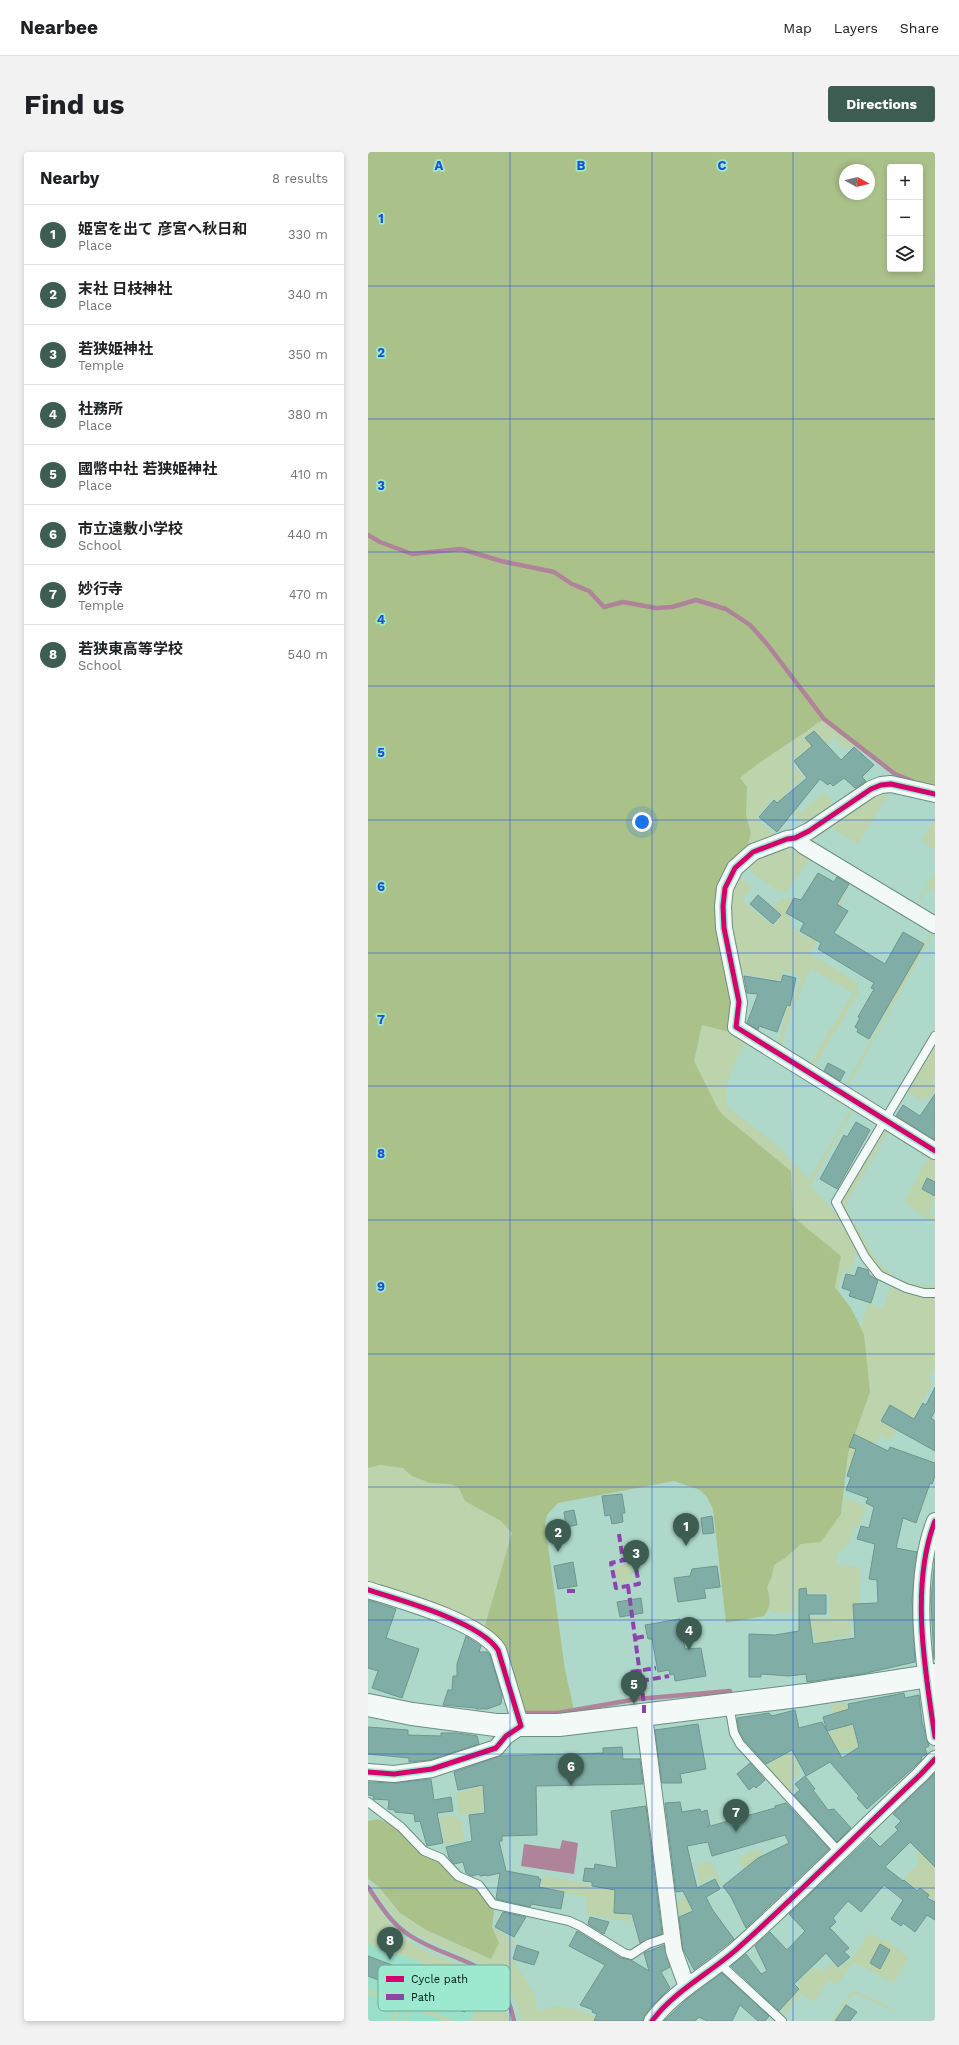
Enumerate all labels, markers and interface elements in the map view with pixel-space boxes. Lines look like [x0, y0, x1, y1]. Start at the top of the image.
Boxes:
text: Nearbee [20, 16, 98, 39]
text: Map [783, 20, 812, 36]
text: Layers [834, 20, 878, 36]
text: Share [900, 20, 939, 36]
button: Directions [828, 86, 935, 122]
text: Find us [24, 88, 124, 121]
text: A [435, 158, 444, 173]
text: B [577, 158, 586, 173]
text: C [718, 158, 727, 173]
north arrow [839, 164, 875, 200]
map controls [887, 164, 923, 272]
button: + [887, 164, 923, 200]
text: Nearby [40, 168, 99, 188]
text: 8 results [272, 171, 328, 186]
button: − [887, 200, 923, 236]
text: 1 [378, 211, 384, 226]
text: 姫宮を出て 彦宮へ秋日和 [78, 220, 247, 238]
text: 1 [50, 227, 56, 242]
text: 330 m [288, 227, 328, 242]
button: layers [887, 236, 923, 272]
text: Place [78, 238, 112, 253]
text: 末社 日枝神社 [78, 280, 172, 298]
text: 2 [49, 287, 57, 302]
text: 340 m [288, 287, 328, 302]
text: Place [78, 298, 112, 313]
text: 若狭姫神社 [78, 340, 153, 358]
text: 2 [377, 345, 385, 360]
text: 3 [49, 347, 57, 362]
text: 350 m [288, 347, 328, 362]
text: Temple [78, 358, 124, 373]
text: 社務所 [78, 400, 123, 418]
text: 4 [49, 407, 57, 422]
text: 380 m [288, 407, 328, 422]
text: Place [78, 418, 112, 433]
text: 國幣中社 若狭姫神社 [78, 460, 217, 478]
text: 5 [49, 467, 57, 482]
text: 410 m [290, 467, 328, 482]
text: Place [78, 478, 112, 493]
text: 3 [377, 478, 385, 493]
text: 市立遠敷小学校 [78, 520, 183, 538]
text: 6 [49, 527, 57, 542]
text: 440 m [287, 527, 328, 542]
text: School [78, 538, 121, 553]
text: 妙行寺 [78, 580, 123, 598]
text: 7 [49, 587, 57, 602]
text: 470 m [289, 587, 328, 602]
text: Temple [78, 598, 124, 613]
text: 4 [377, 612, 386, 627]
text: 若狭東高等学校 [78, 640, 183, 658]
text: 8 [49, 647, 57, 662]
text: 540 m [288, 647, 328, 662]
text: School [78, 658, 121, 673]
text: 5 [377, 745, 385, 760]
your location [632, 812, 652, 832]
text: 6 [377, 879, 385, 894]
text: 7 [377, 1012, 385, 1027]
text: 8 [377, 1146, 385, 1161]
text: 9 [377, 1279, 385, 1294]
pin: 1 [673, 1513, 699, 1546]
pin: 2 [545, 1519, 571, 1552]
pin: 3 [623, 1540, 649, 1573]
pin: 4 [676, 1617, 702, 1650]
pin: 5 [621, 1671, 647, 1704]
pin: 6 [558, 1753, 584, 1786]
pin: 7 [723, 1799, 749, 1832]
pin: 8 [377, 1927, 403, 1960]
legend [378, 1965, 510, 2011]
text: Cycle path [411, 1973, 468, 1986]
text: Path [411, 1991, 435, 2004]

